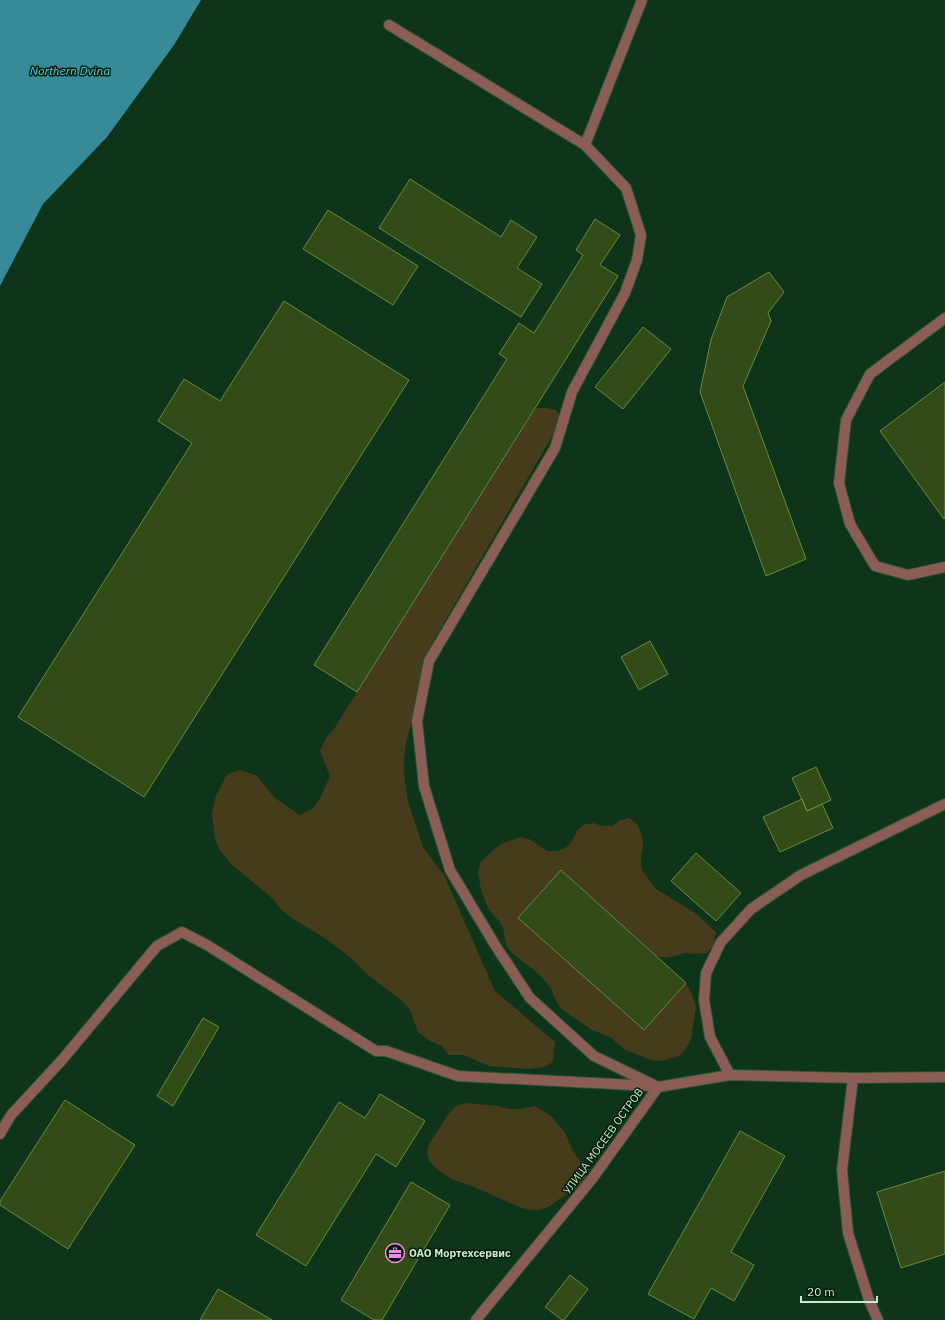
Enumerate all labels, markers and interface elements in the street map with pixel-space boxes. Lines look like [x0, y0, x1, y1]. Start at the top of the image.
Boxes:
water label: Northern Dvina [30, 63, 110, 78]
street label: УЛИЦА МОСЕЕВ ОСТРОВ [560, 1085, 646, 1197]
office icon: ОАО Мортехсервис [384, 1242, 406, 1264]
place label: ОАО Мортехсервис [409, 1246, 511, 1260]
scale bar [801, 1278, 877, 1304]
text: 20 m [807, 1284, 835, 1299]

